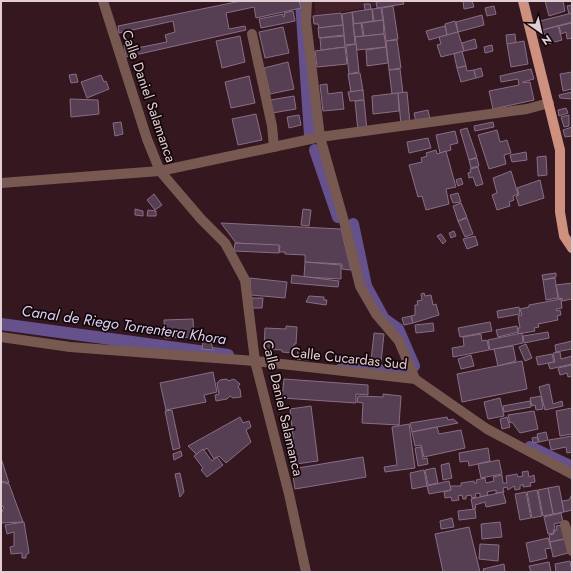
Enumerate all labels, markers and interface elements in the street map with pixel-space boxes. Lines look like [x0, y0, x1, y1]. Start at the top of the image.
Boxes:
north arrow [521, 12, 561, 52]
street label: Calle Daniel Salamanca [117, 27, 181, 165]
text: N [538, 31, 555, 49]
water label: Canal de Riego Torrentera Khora [20, 300, 229, 350]
street label: Calle Daniel Salamanca [258, 338, 308, 478]
street label: Calle Cucardas Sud [290, 342, 408, 374]

